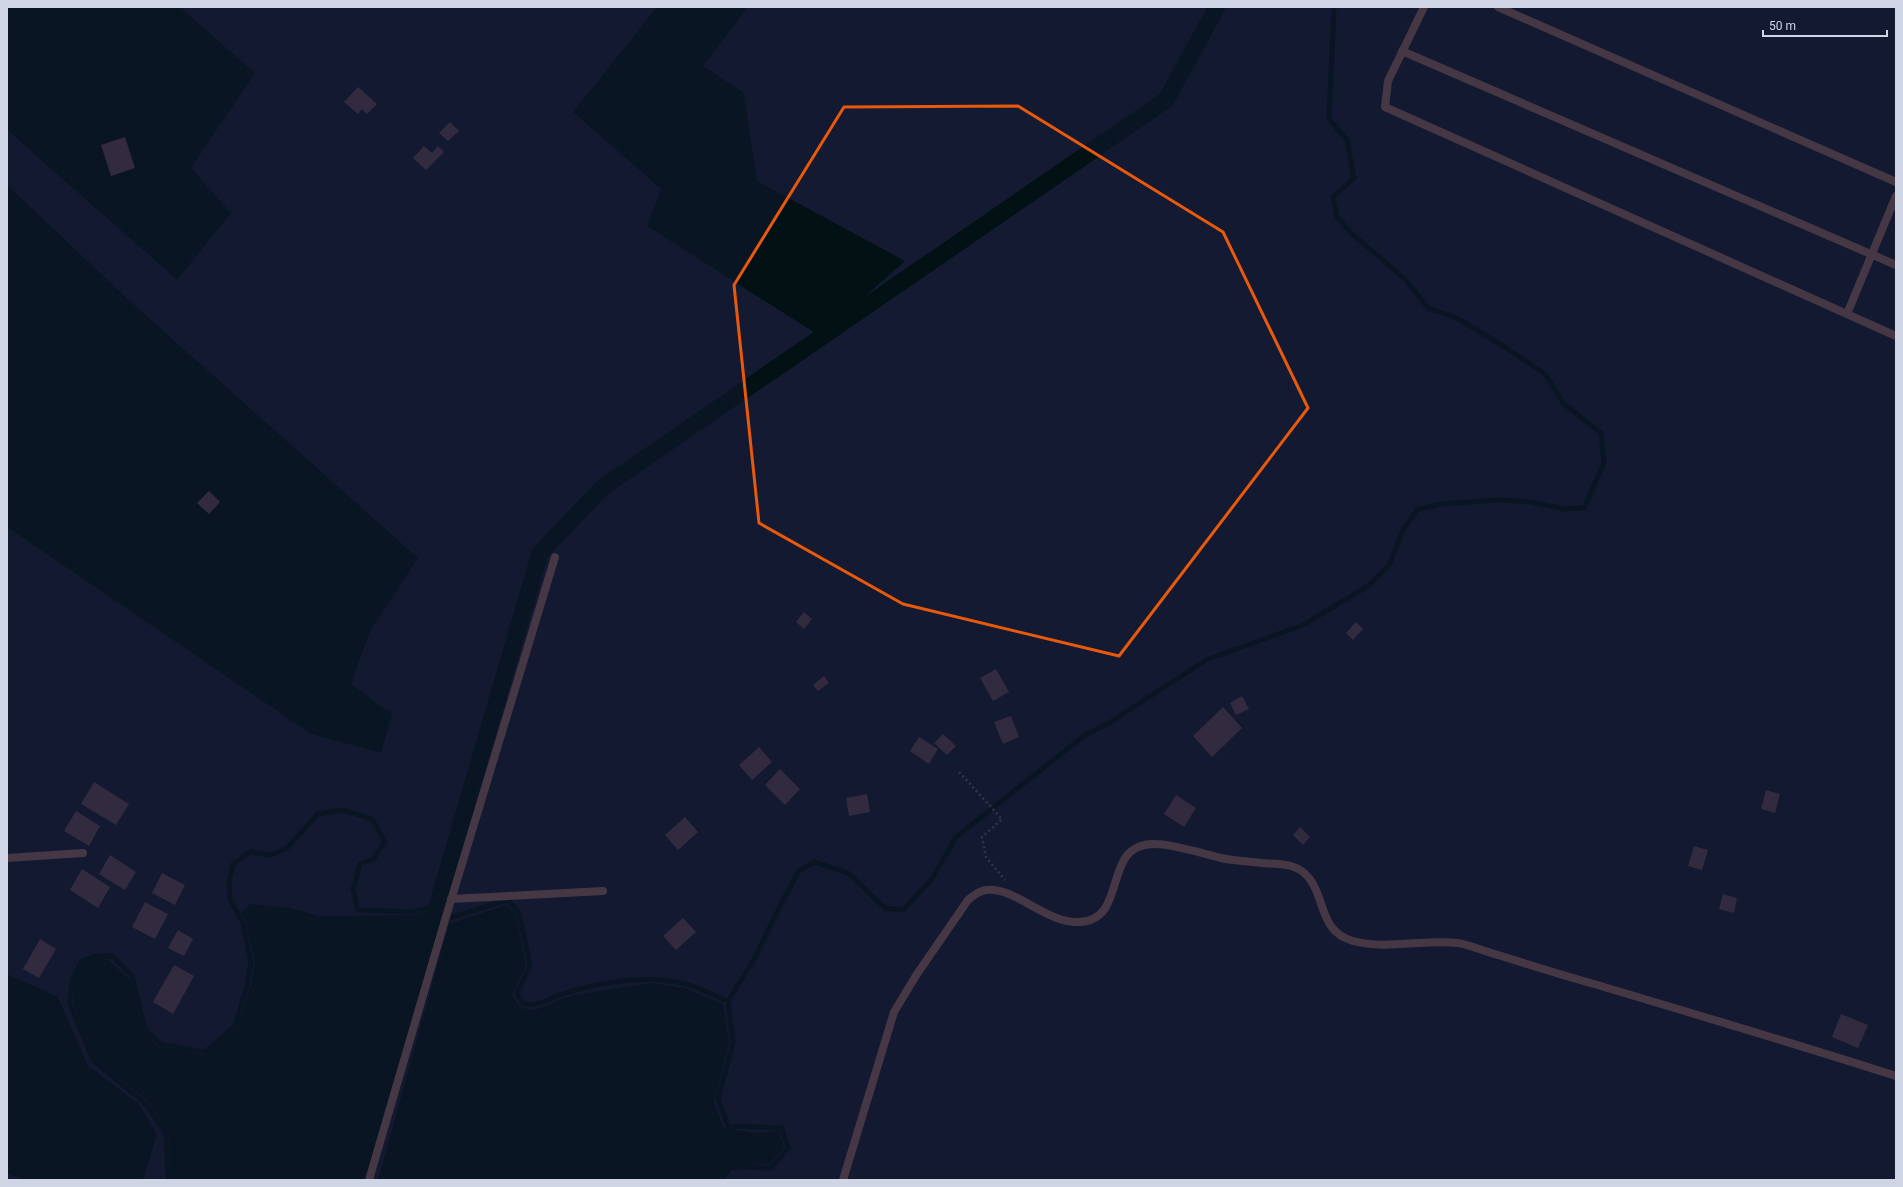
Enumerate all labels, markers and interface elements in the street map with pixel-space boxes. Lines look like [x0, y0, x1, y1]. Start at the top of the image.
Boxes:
scale bar [1763, 12, 1887, 38]
text: 50 m [1769, 19, 1796, 33]

